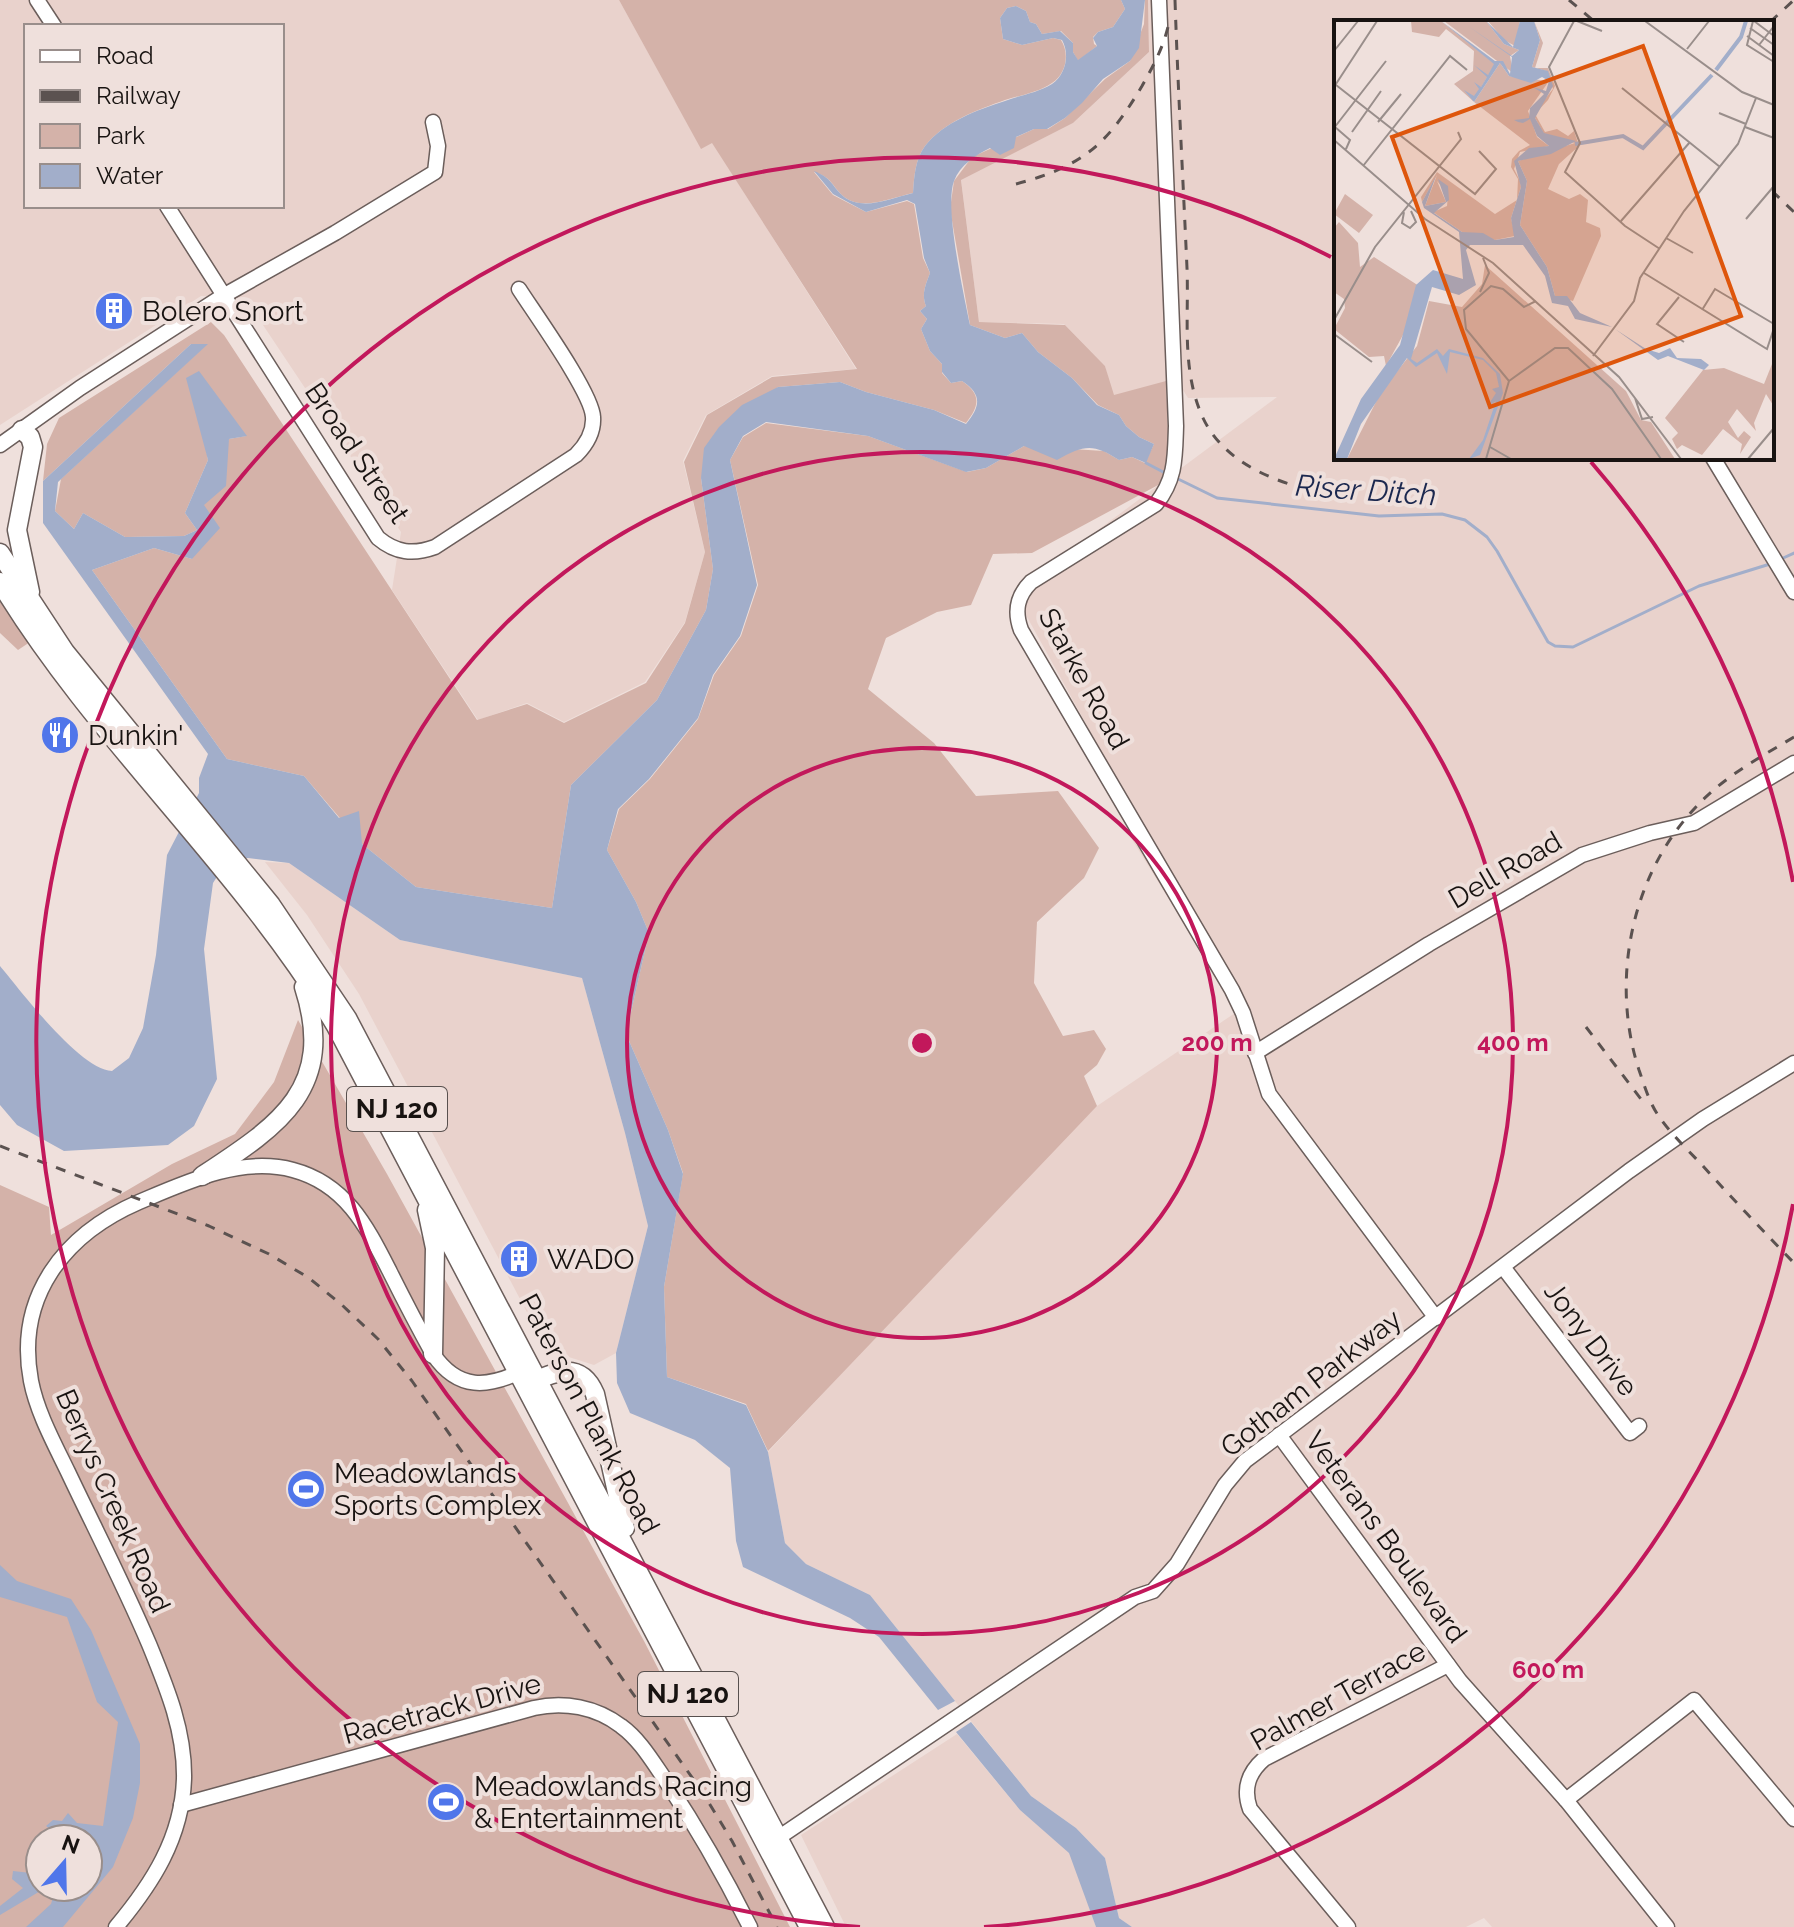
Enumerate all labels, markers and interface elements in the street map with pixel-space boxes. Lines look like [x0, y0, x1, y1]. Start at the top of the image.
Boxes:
inset map [1334, 20, 1774, 460]
legend [24, 24, 284, 208]
text: Road [96, 41, 154, 70]
text: Railway [96, 81, 181, 110]
text: Park [96, 121, 145, 150]
text: Water [96, 161, 164, 190]
building icon: Bolero Snort [93, 290, 135, 332]
place label: Bolero Snort [142, 295, 304, 328]
street label: Broad Street [298, 377, 416, 530]
water label: Riser Ditch [1294, 468, 1438, 512]
street label: Starke Road [1032, 603, 1136, 755]
restaurant icon: Dunkin' [39, 714, 81, 756]
place label: Dunkin' [88, 719, 184, 752]
street label: Dell Road [1443, 824, 1567, 916]
text: 200 m [1181, 1028, 1253, 1057]
text: 400 m [1477, 1028, 1549, 1057]
centre of rings [908, 1029, 936, 1057]
road number: NJ 120 [347, 1087, 447, 1131]
building icon: WADO [498, 1238, 540, 1280]
place label: WADO [547, 1243, 635, 1276]
street label: Jony Drive [1537, 1275, 1645, 1403]
street label: Paterson Plank Road [512, 1288, 666, 1540]
street label: Gotham Parkway [1214, 1302, 1408, 1464]
street label: Berrys Creek Road [49, 1384, 177, 1618]
street label: Veterans Boulevard [1298, 1425, 1474, 1649]
place label: Meadowlands Sports Complex [334, 1457, 541, 1522]
sports icon: Meadowlands Sports Complex [285, 1468, 327, 1510]
street label: Palmer Terrace [1245, 1634, 1431, 1758]
text: 600 m [1512, 1655, 1584, 1684]
street label: Racetrack Drive [339, 1667, 545, 1751]
road number: NJ 120 [638, 1672, 738, 1716]
place label: Meadowlands Racing & Entertainment [474, 1770, 752, 1835]
sports icon: Meadowlands Racing & Entertainment [425, 1781, 467, 1823]
north arrow [24, 1823, 104, 1903]
text: N [59, 1829, 83, 1859]

